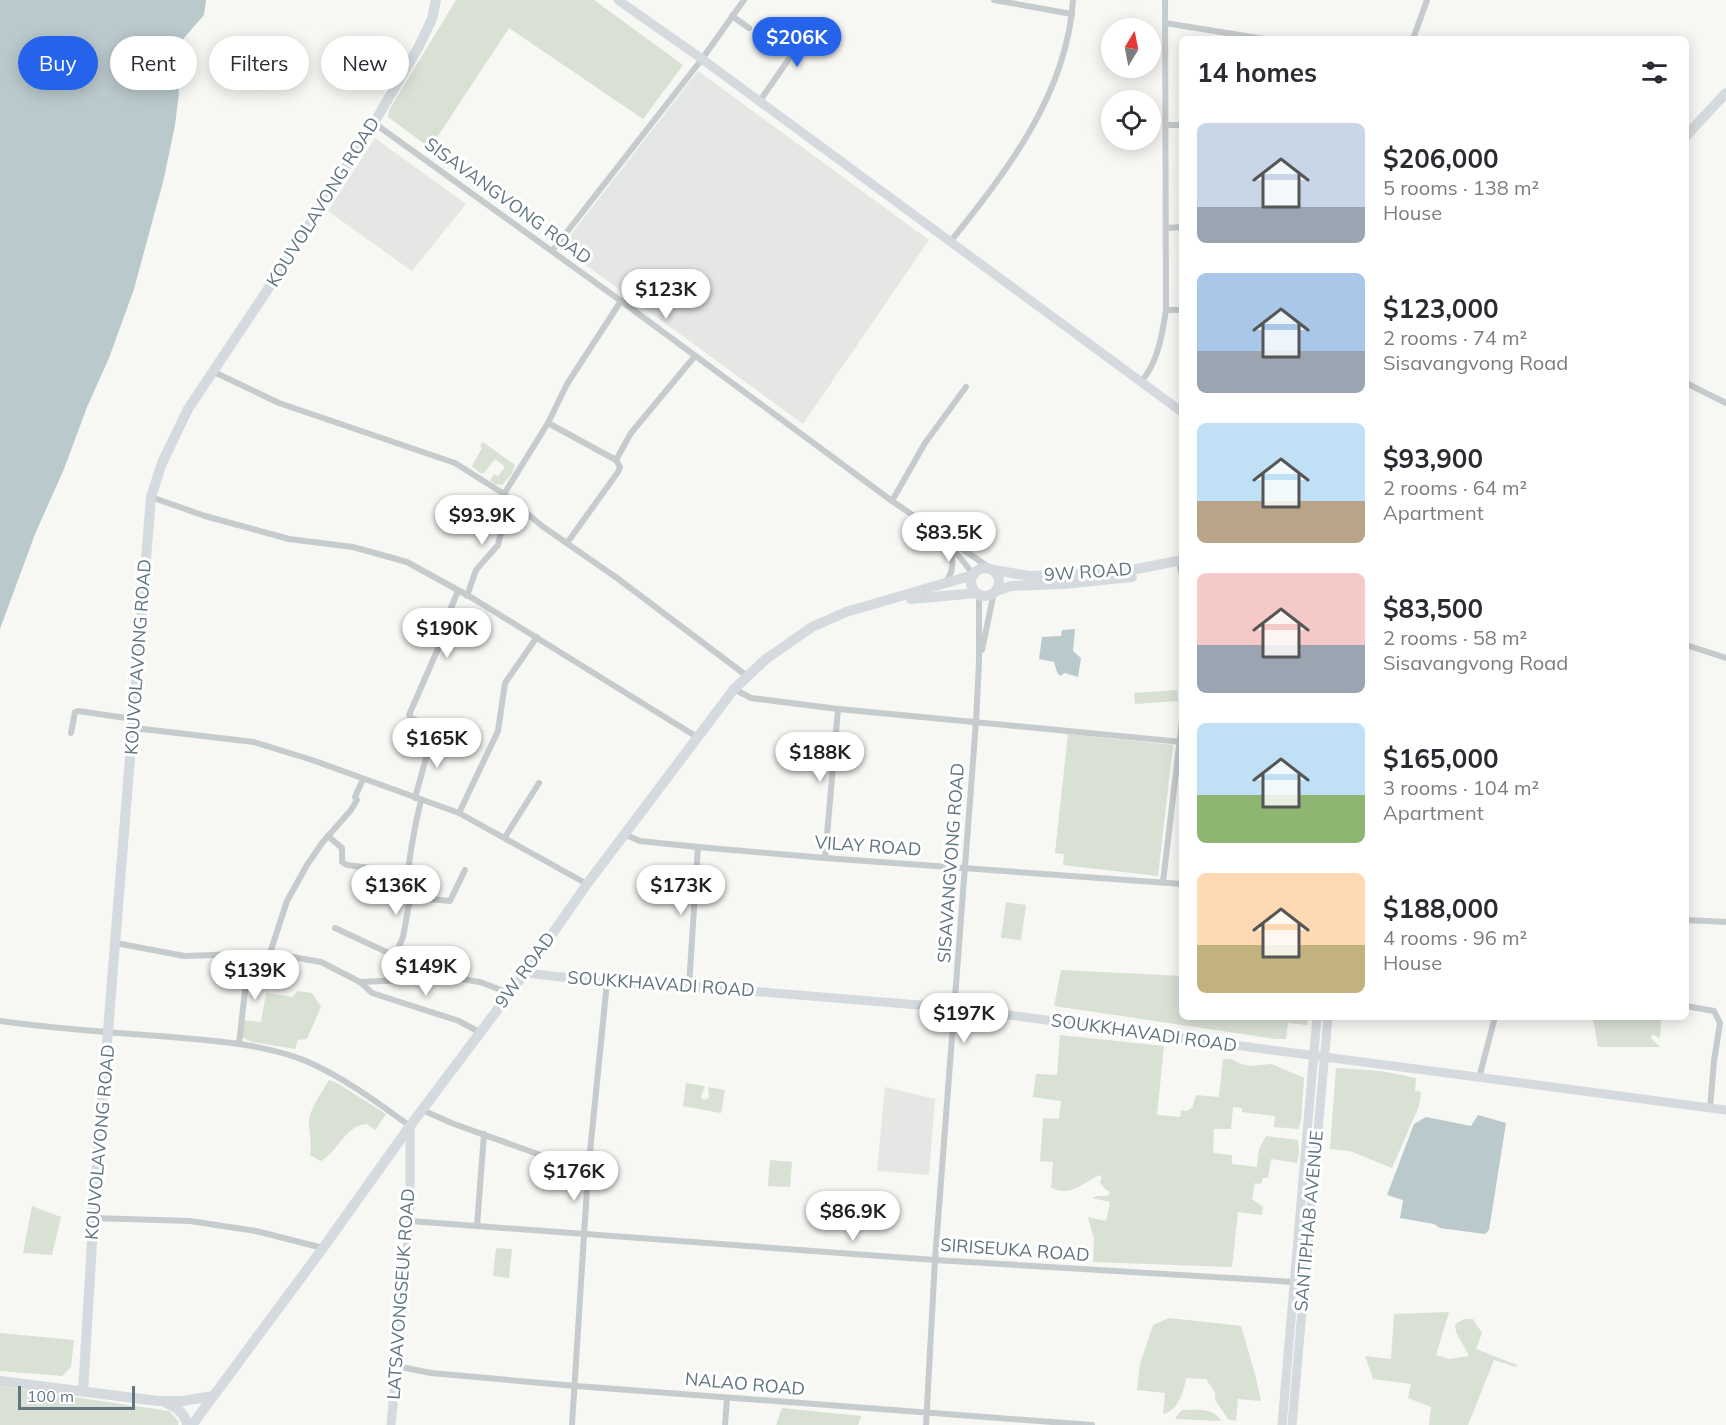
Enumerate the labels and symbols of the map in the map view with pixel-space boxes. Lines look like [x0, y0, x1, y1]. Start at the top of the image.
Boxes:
pin: $206K [755, 17, 839, 68]
north arrow [1101, 18, 1161, 78]
street label: KOUVOLAVONG ROAD [261, 113, 384, 291]
street label: SISAVANGVONG ROAD [420, 132, 596, 269]
pin: $123K [624, 269, 708, 320]
pin: $93.9K [433, 495, 531, 546]
pin: $83.5K [900, 512, 998, 563]
street label: 9W ROAD [1043, 557, 1133, 586]
street label: KOUVOLAVONG ROAD [119, 558, 156, 756]
pin: $190K [405, 608, 489, 659]
pin: $165K [395, 718, 479, 769]
pin: $188K [778, 732, 862, 783]
street label: SISAVANGVONG ROAD [932, 762, 969, 964]
street label: VILAY ROAD [814, 830, 922, 861]
pin: $136K [354, 865, 438, 916]
pin: $173K [639, 865, 723, 916]
street label: 9W ROAD [489, 927, 560, 1012]
pin: $149K [384, 946, 468, 997]
pin: $139K [213, 950, 297, 1001]
street label: SOUKKHAVADI ROAD [567, 965, 755, 1002]
pin: $197K [922, 993, 1006, 1044]
street label: SOUKKHAVADI ROAD [1050, 1008, 1238, 1057]
street label: KOUVOLAVONG ROAD [80, 1043, 119, 1241]
street label: SANTIPHAB AVENUE [1289, 1129, 1328, 1312]
pin: $176K [532, 1151, 616, 1202]
street label: LATSAVONGSEUK ROAD [382, 1188, 419, 1400]
pin: $86.9K [804, 1191, 902, 1242]
street label: SIRISEUKA ROAD [940, 1233, 1090, 1266]
street label: NALAO ROAD [684, 1367, 806, 1400]
scale bar [18, 1383, 135, 1410]

